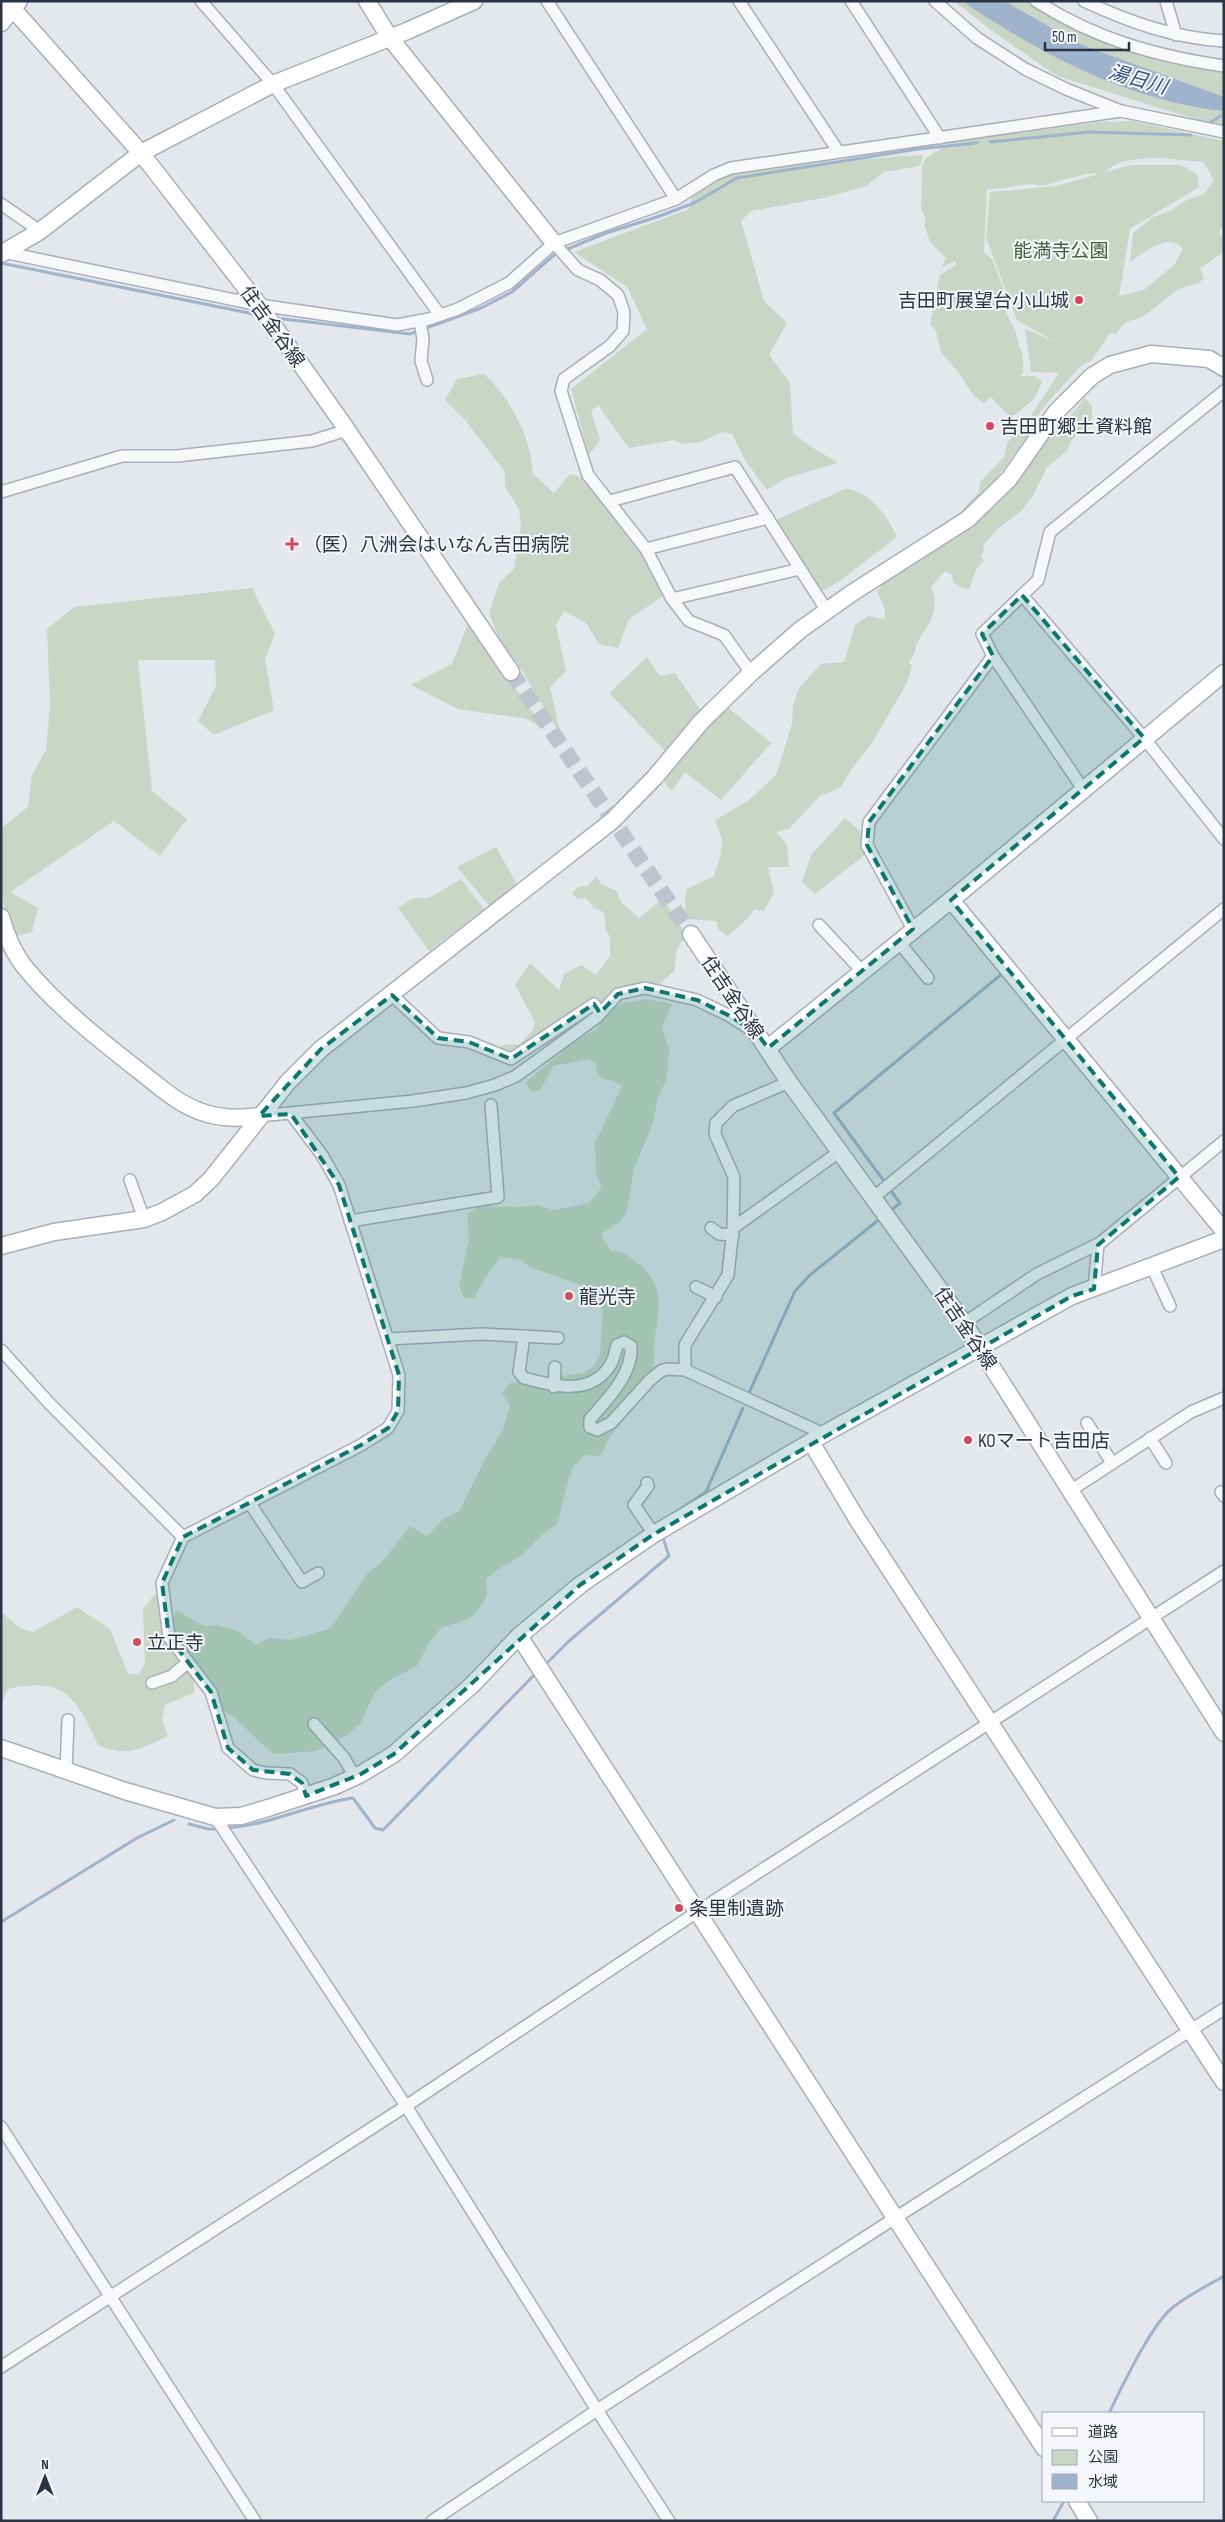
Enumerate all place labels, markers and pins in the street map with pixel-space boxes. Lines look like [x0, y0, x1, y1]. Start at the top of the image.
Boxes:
place label: 吉田町展望台小山城 [898, 290, 1069, 313]
marker: 吉田町展望台小山城 [1073, 294, 1085, 306]
place label: 吉田町郷土資料館 [1000, 416, 1152, 439]
marker: 吉田町郷土資料館 [984, 420, 996, 432]
place label: （医）八洲会はいなん吉田病院 [303, 534, 569, 557]
marker: （医）八洲会はいなん吉田病院 [285, 537, 299, 551]
place label: 龍光寺 [579, 1286, 636, 1309]
marker: 龍光寺 [563, 1290, 575, 1302]
place label: KOマート吉田店 [978, 1430, 1110, 1453]
marker: KOマート吉田店 [962, 1434, 974, 1446]
place label: 立正寺 [147, 1632, 204, 1655]
marker: 立正寺 [131, 1636, 143, 1648]
place label: 条里制遺跡 [689, 1898, 784, 1921]
marker: 条里制遺跡 [673, 1902, 685, 1914]

